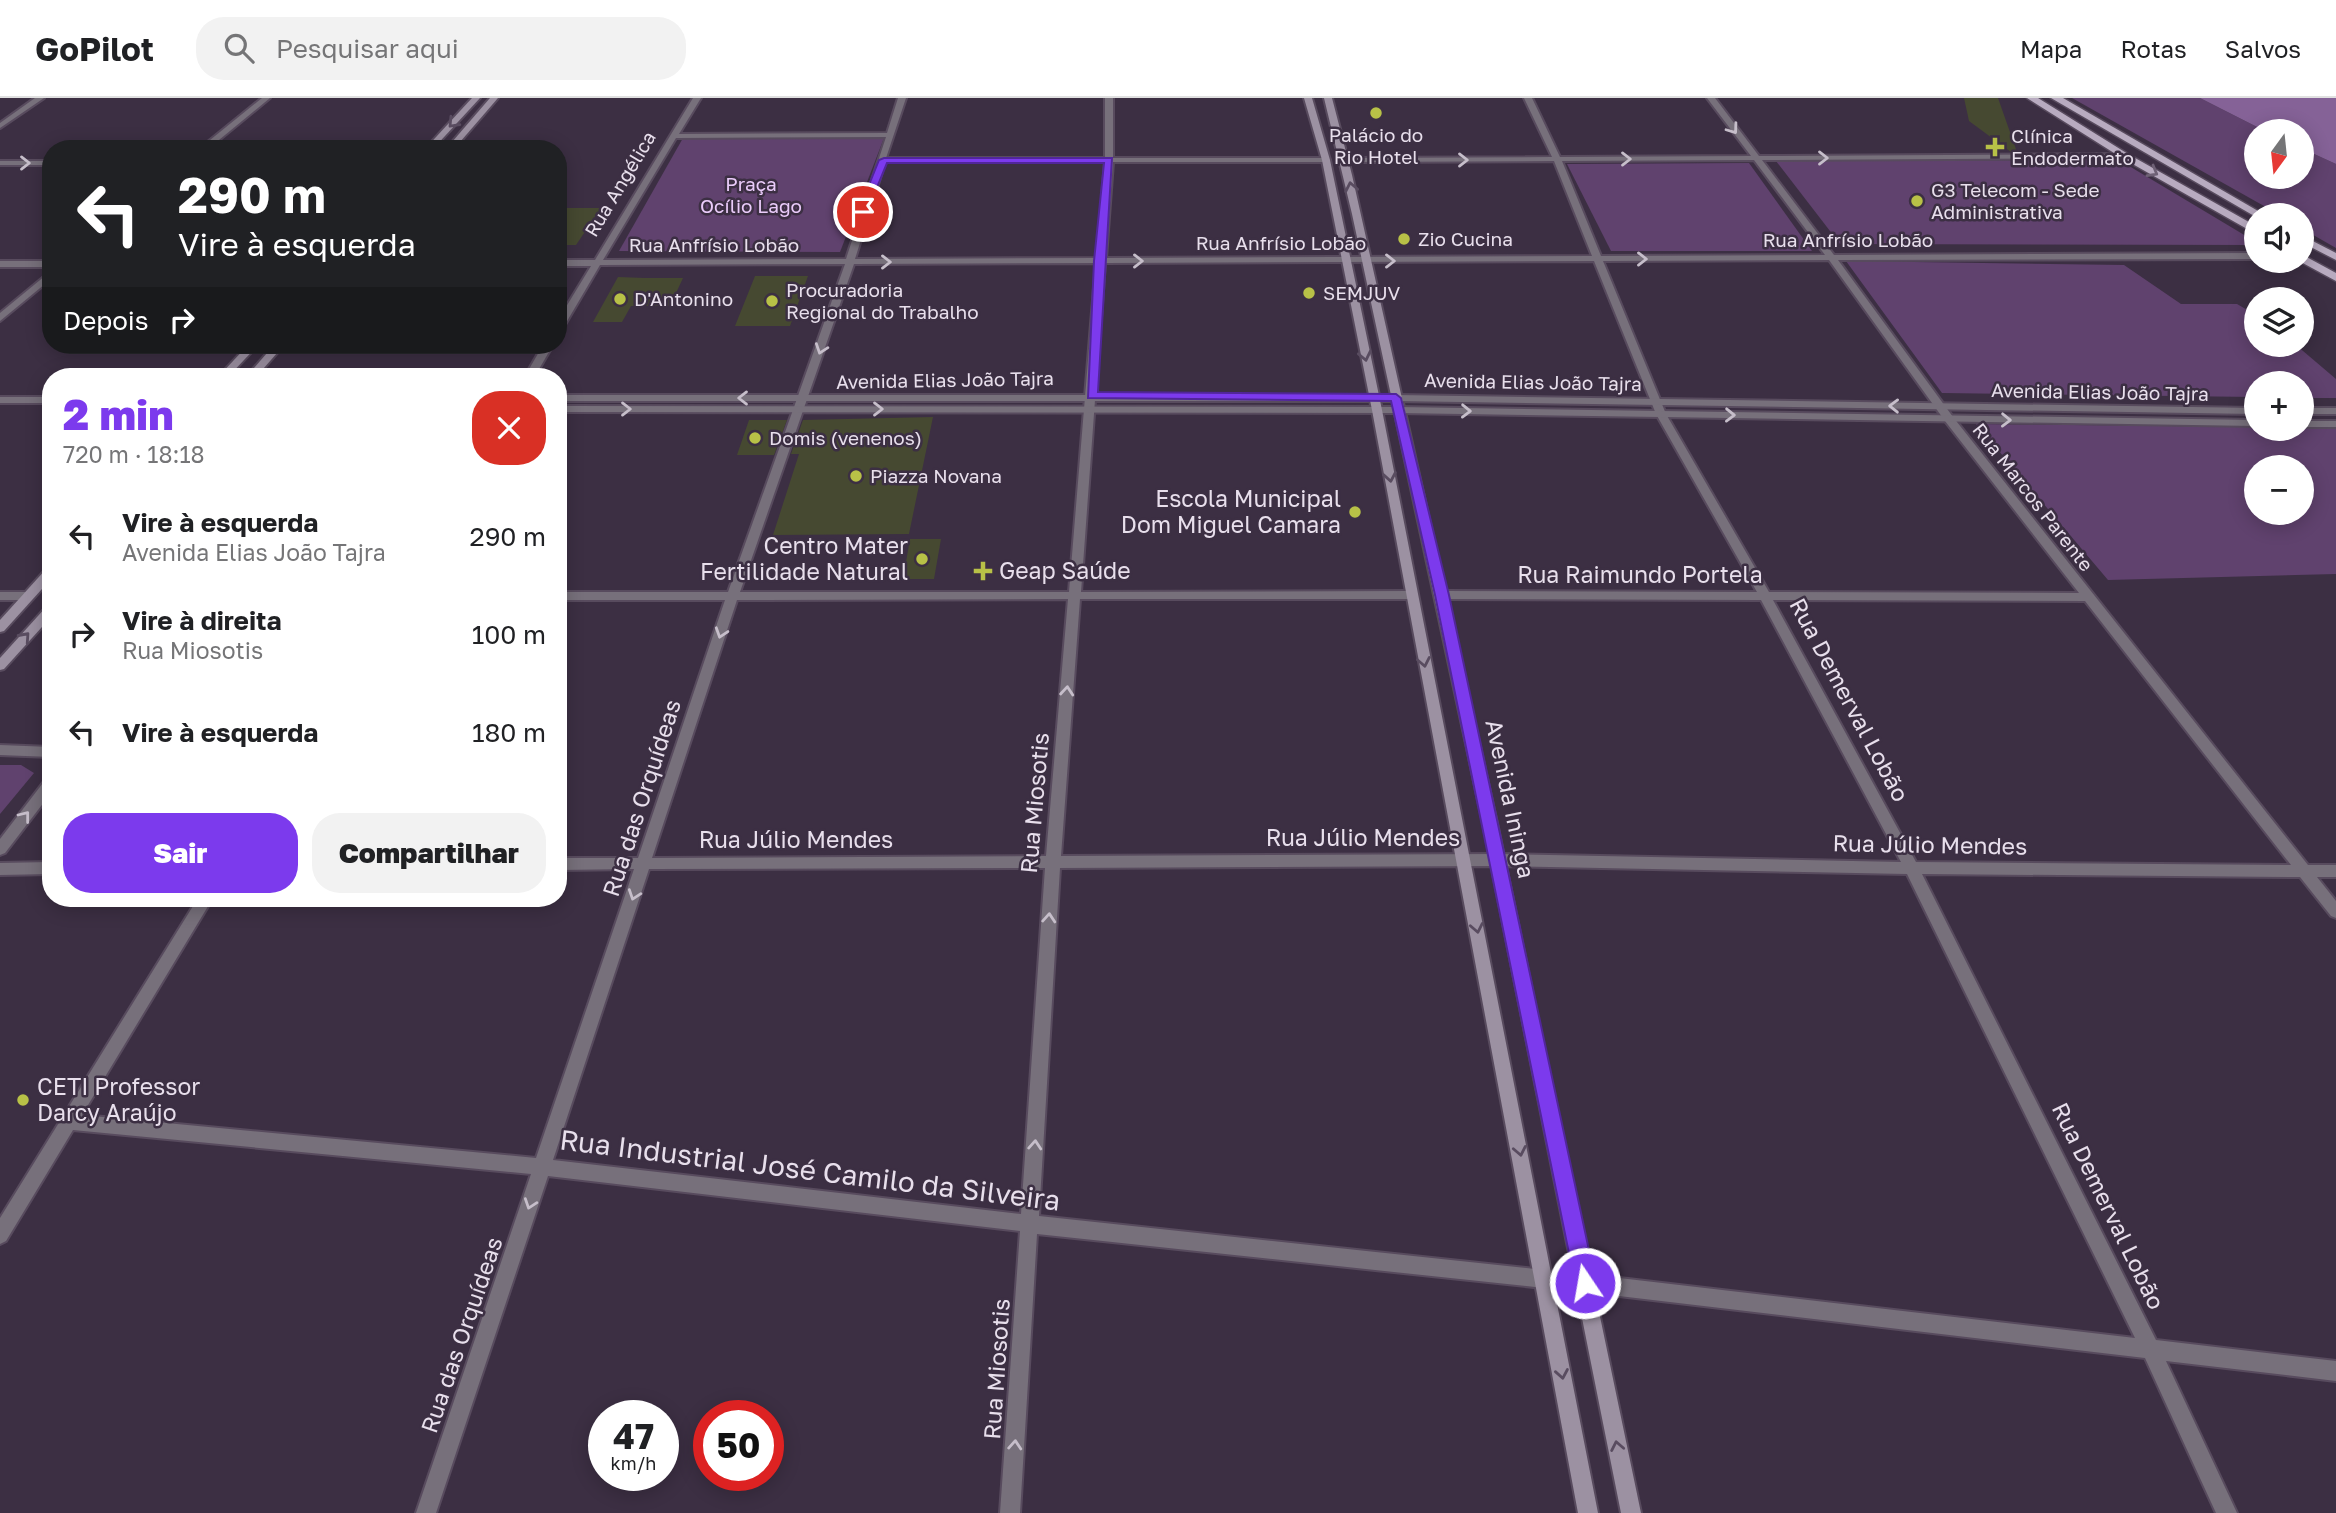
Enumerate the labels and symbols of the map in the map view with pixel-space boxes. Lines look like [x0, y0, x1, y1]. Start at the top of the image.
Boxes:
marker: Palácio do Rio Hotel [1368, 105, 1384, 121]
one-way arrow [448, 115, 461, 128]
north arrow [2244, 119, 2314, 189]
one-way arrow [1725, 121, 1737, 133]
place label: Palácio do Rio Hotel [1329, 123, 1423, 168]
place label: Clínica Endodermato [2011, 124, 2134, 169]
street label: Rua Angélica [579, 127, 660, 241]
marker: Clínica Endodermato [1985, 137, 2005, 157]
one-way arrow [1621, 151, 1631, 167]
one-way arrow [1818, 151, 1829, 166]
one-way arrow [1457, 152, 1468, 167]
one-way arrow [21, 155, 31, 171]
one-way arrow [2146, 164, 2159, 177]
park label: Praça Ocílio Lago [700, 172, 802, 217]
place label: G3 Telecom - Sede Administrativa [1931, 178, 2099, 223]
one-way arrow [1344, 181, 1359, 193]
pin [833, 182, 893, 242]
marker: G3 Telecom - Sede Administrativa [1909, 193, 1925, 209]
place label: Zio Cucina [1418, 227, 1513, 250]
street label: Rua Anfrísio Lobão [1763, 228, 1933, 251]
street label: Rua Anfrísio Lobão [1196, 231, 1366, 254]
marker: Zio Cucina [1396, 231, 1412, 247]
street label: Rua Anfrísio Lobão [629, 233, 799, 256]
one-way arrow [1637, 251, 1647, 267]
one-way arrow [1133, 253, 1143, 269]
one-way arrow [1385, 253, 1395, 269]
one-way arrow [881, 254, 891, 270]
place label: Procuradoria Regional do Trabalho [786, 278, 979, 323]
place label: SEMJUV [1323, 281, 1401, 304]
marker: SEMJUV [1301, 285, 1317, 301]
place label: D'Antonino [634, 287, 733, 310]
marker: D'Antonino [612, 291, 628, 307]
marker: Procuradoria Regional do Trabalho [764, 293, 780, 309]
one-way arrow [815, 342, 829, 355]
one-way arrow [1357, 350, 1372, 362]
street label: Avenida Elias João Tajra [836, 366, 1054, 393]
street label: Avenida Elias João Tajra [1424, 368, 1642, 395]
street label: Avenida Elias João Tajra [1991, 378, 2209, 405]
one-way arrow [737, 390, 747, 406]
one-way arrow [1888, 398, 1898, 414]
one-way arrow [622, 401, 632, 417]
one-way arrow [874, 401, 884, 417]
one-way arrow [1462, 403, 1472, 419]
one-way arrow [1725, 407, 1735, 423]
one-way arrow [2001, 412, 2012, 428]
street label: Rua Marcos Parente [1968, 418, 2098, 575]
place label: Domis (venenos) [769, 426, 922, 449]
marker: Domis (venenos) [747, 430, 763, 446]
place label: Piazza Novana [870, 464, 1002, 487]
marker: Piazza Novana [848, 468, 864, 484]
one-way arrow [1382, 471, 1397, 483]
place label: Escola Municipal Dom Miguel Camara [1121, 484, 1341, 538]
marker: Escola Municipal Dom Miguel Camara [1347, 504, 1363, 520]
place label: Centro Mater Fertilidade Natural [700, 531, 908, 585]
marker: Centro Mater Fertilidade Natural [914, 551, 930, 567]
place label: Geap Saúde [999, 556, 1131, 584]
street label: Rua Raimundo Portela [1517, 560, 1763, 588]
marker: Geap Saúde [973, 561, 993, 581]
street label: Rua Demerval Lobão [1784, 593, 1915, 806]
one-way arrow [714, 626, 729, 638]
one-way arrow [17, 633, 30, 646]
one-way arrow [1416, 656, 1431, 668]
one-way arrow [1060, 685, 1075, 697]
street label: Rua das Orquídeas [596, 696, 686, 900]
street label: Avenida Ininga [1480, 717, 1541, 881]
street label: Rua Miosotis [1014, 731, 1054, 874]
one-way arrow [17, 811, 30, 824]
street label: Rua Júlio Mendes [1266, 823, 1460, 851]
street label: Rua Júlio Mendes [699, 825, 893, 853]
street label: Rua Júlio Mendes [1833, 828, 2028, 860]
one-way arrow [628, 889, 642, 901]
one-way arrow [1041, 912, 1056, 923]
one-way arrow [1468, 922, 1483, 934]
place label: CETI Professor Darcy Araújo [37, 1072, 200, 1126]
marker: CETI Professor Darcy Araújo [15, 1092, 31, 1108]
street label: Rua Demerval Lobão [2047, 1098, 2171, 1314]
street label: Rua Industrial José Camilo da Silveira [558, 1122, 1062, 1217]
one-way arrow [1027, 1139, 1042, 1150]
one-way arrow [1511, 1145, 1526, 1157]
one-way arrow [524, 1197, 538, 1209]
street label: Rua das Orquídeas [414, 1233, 508, 1436]
position arrow [1548, 1246, 1622, 1320]
street label: Rua Miosotis [977, 1298, 1015, 1440]
one-way arrow [1554, 1368, 1569, 1380]
speed limit sign: 50 [693, 1400, 784, 1491]
one-way arrow [1007, 1439, 1022, 1450]
one-way arrow [1611, 1440, 1626, 1452]

